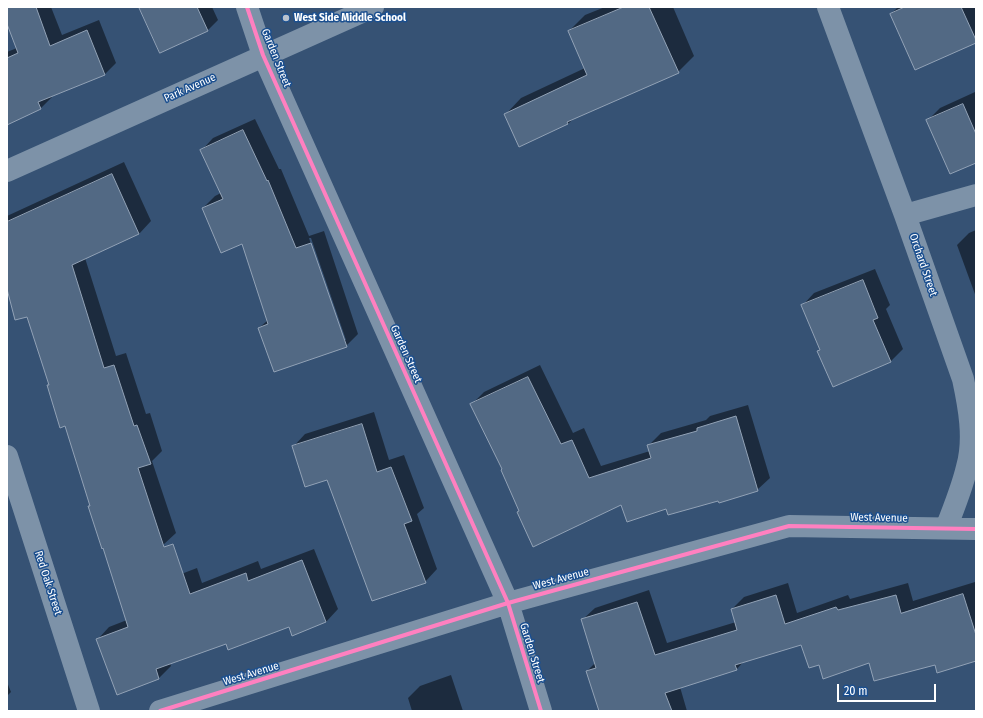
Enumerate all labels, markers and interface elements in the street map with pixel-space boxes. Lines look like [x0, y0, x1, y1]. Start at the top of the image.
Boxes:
place label: West Side Middle School [294, 11, 406, 25]
marker: West Side Middle School [281, 13, 291, 23]
street label: Garden Street [258, 27, 294, 89]
street label: Park Avenue [162, 71, 218, 105]
street label: Orchard Street [906, 232, 940, 298]
street label: Garden Street [387, 323, 425, 385]
street label: West Avenue [850, 511, 908, 525]
street label: Red Oak Street [31, 549, 65, 617]
street label: West Avenue [532, 565, 590, 593]
street label: Garden Street [517, 621, 547, 685]
street label: West Avenue [222, 659, 280, 689]
scale bar [839, 676, 938, 702]
text: 20 m [844, 684, 868, 698]

